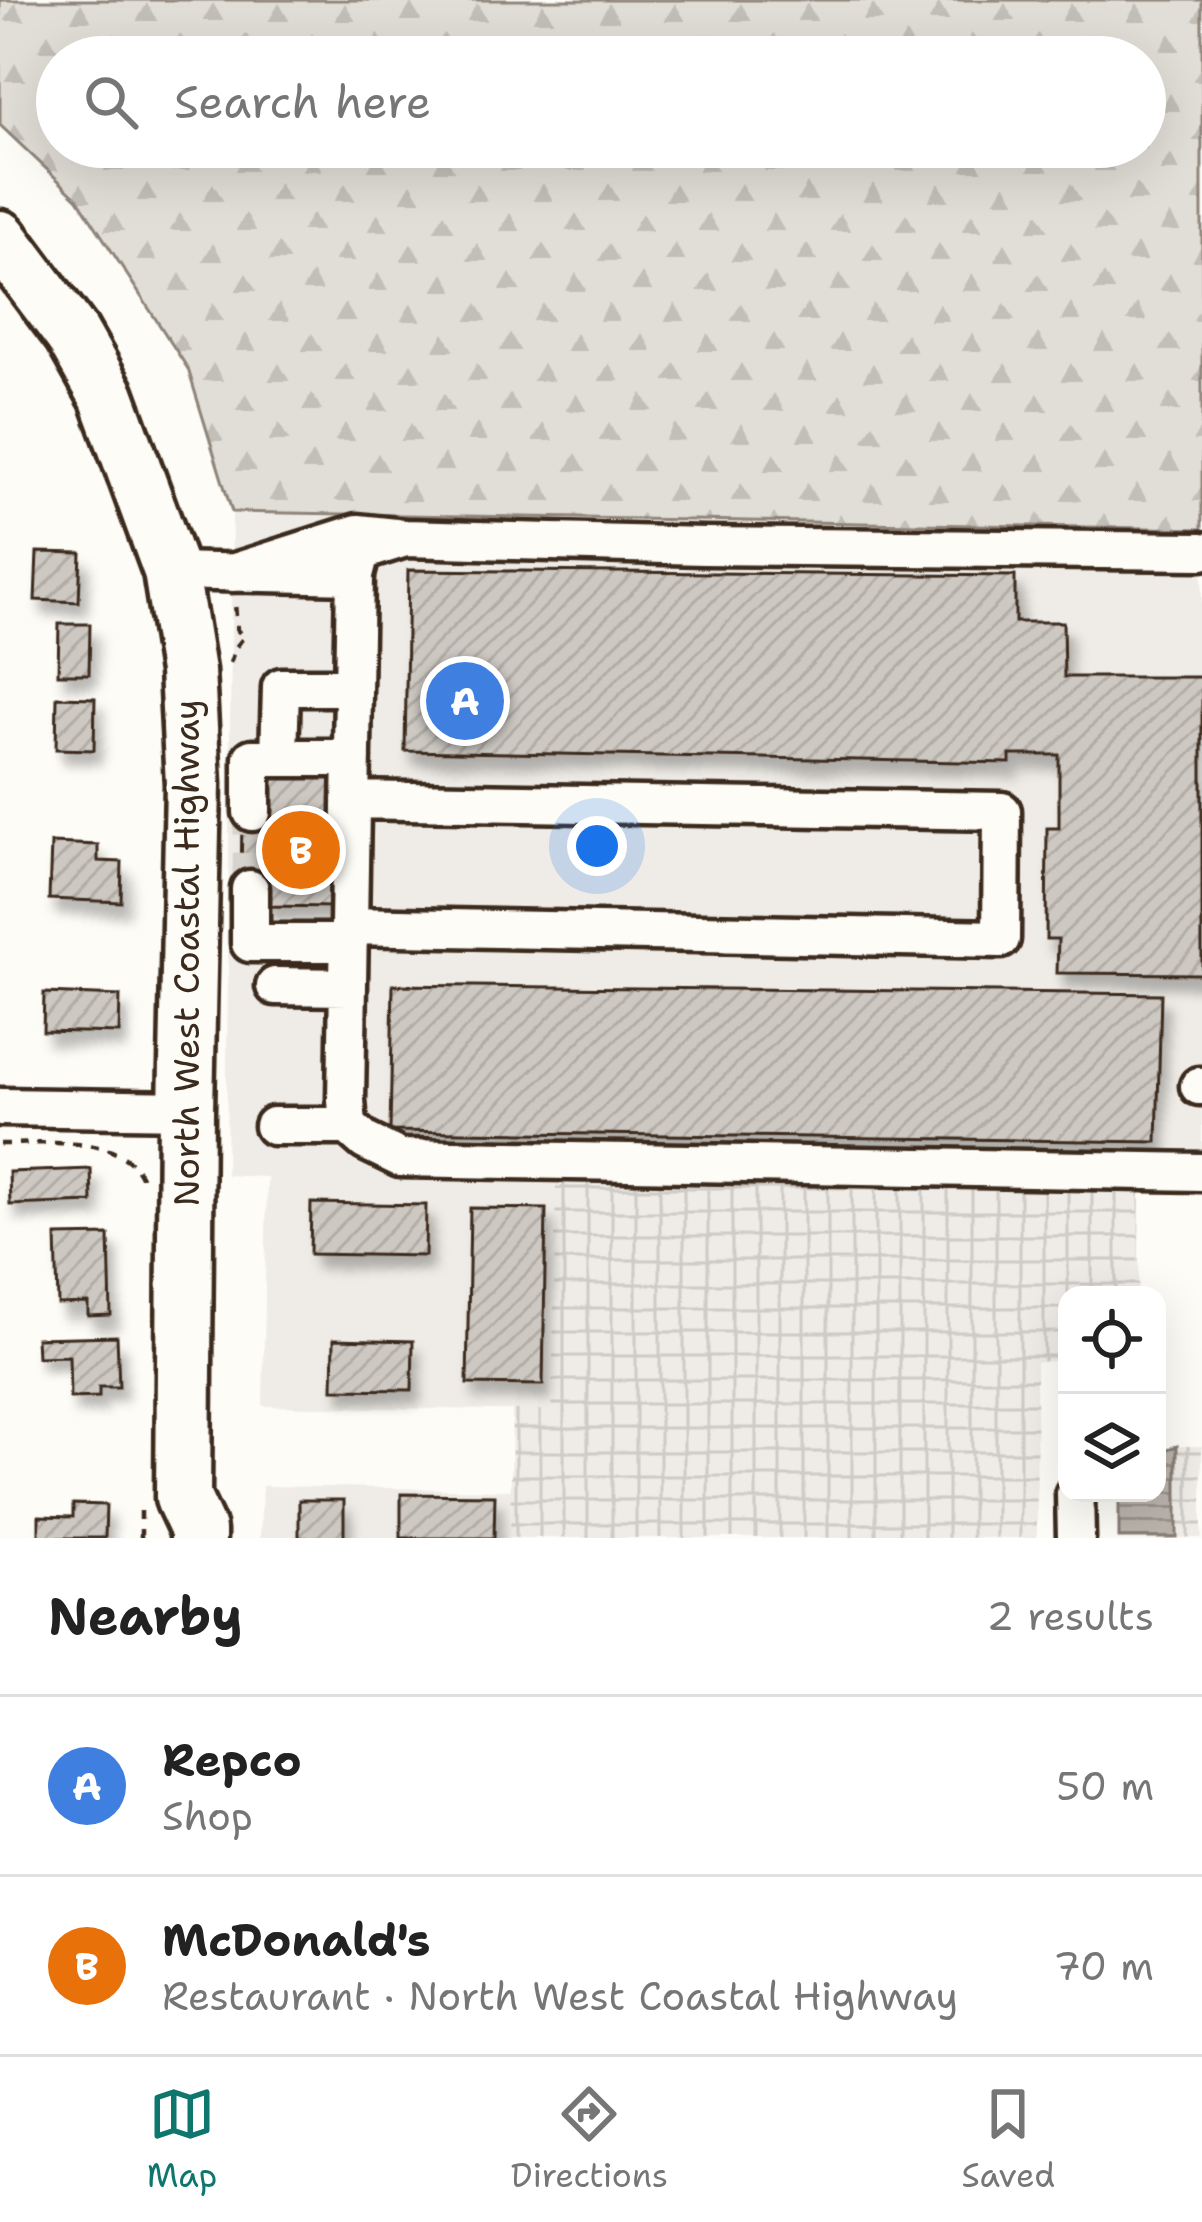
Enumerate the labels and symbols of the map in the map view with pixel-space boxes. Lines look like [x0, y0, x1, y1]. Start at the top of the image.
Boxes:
pin: A [426, 656, 504, 746]
street label: North West Coastal Highway [162, 699, 211, 1207]
pin: B [262, 805, 340, 895]
your location [567, 816, 627, 876]

